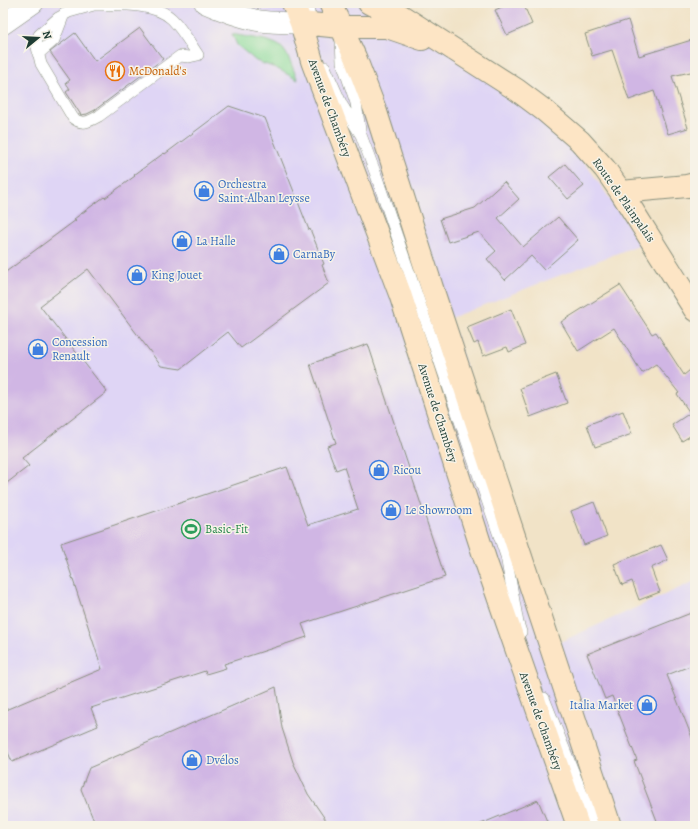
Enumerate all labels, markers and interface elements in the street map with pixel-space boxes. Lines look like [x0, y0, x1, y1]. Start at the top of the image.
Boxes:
north arrow [18, 18, 58, 58]
text: N [39, 29, 55, 41]
street label: Avenue de Chambéry [304, 56, 355, 160]
restaurant icon: McDonald's [104, 60, 126, 82]
place label: McDonald's [129, 63, 187, 79]
street label: Route de Plainpalais [589, 155, 659, 245]
place label: Orchestra Saint-Alban Leysse [218, 176, 310, 206]
shop icon: Orchestra Saint-Alban Leysse [193, 180, 215, 202]
shop icon: La Halle [171, 230, 193, 252]
place label: La Halle [196, 233, 236, 249]
shop icon: CarnaBy [268, 243, 290, 265]
place label: CarnaBy [293, 246, 336, 262]
shop icon: King Jouet [126, 264, 148, 286]
place label: King Jouet [151, 267, 202, 283]
place label: Concession Renault [52, 334, 108, 364]
shop icon: Concession Renault [27, 338, 49, 360]
street label: Avenue de Chambéry [414, 360, 462, 465]
shop icon: Ricou [368, 459, 390, 481]
place label: Ricou [393, 462, 421, 478]
shop icon: Le Showroom [380, 499, 402, 521]
place label: Le Showroom [405, 502, 472, 518]
sports icon: Basic-Fit [180, 518, 202, 540]
place label: Basic-Fit [205, 521, 248, 537]
street label: Avenue de Chambéry [515, 669, 566, 773]
shop icon: Italia Market [636, 694, 658, 716]
place label: Italia Market [570, 697, 633, 713]
shop icon: Dvélos [181, 749, 203, 771]
place label: Dvélos [206, 752, 239, 768]

